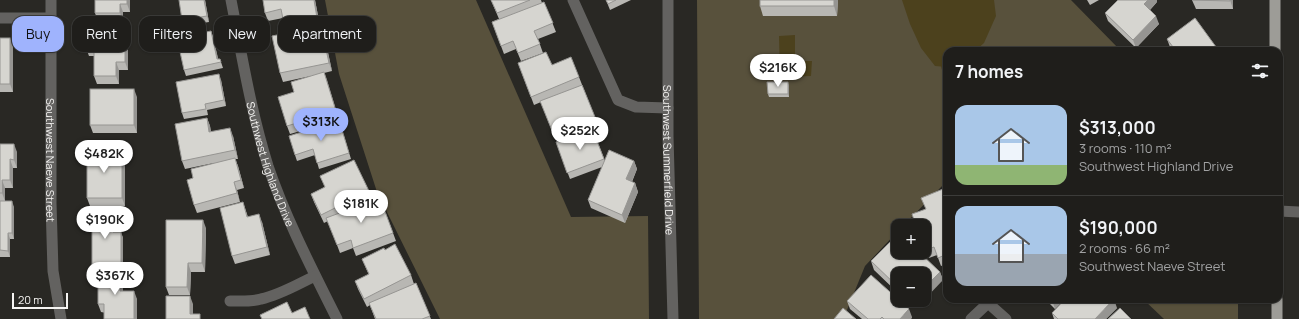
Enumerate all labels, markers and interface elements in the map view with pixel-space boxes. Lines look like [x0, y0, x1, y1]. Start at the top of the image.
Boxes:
chip: Buy [12, 16, 64, 52]
chip: Rent [72, 16, 131, 52]
chip: Filters [139, 16, 206, 52]
chip: New [214, 16, 270, 52]
chip: Apartment [278, 16, 376, 52]
pin: $216K [750, 54, 806, 88]
text: $216K [759, 58, 797, 76]
text: 7 homes [955, 60, 1023, 83]
icon: filters [1249, 60, 1271, 82]
street label: Southwest Summerfield Drive [661, 85, 678, 236]
street label: Southwest Naeve Street [44, 98, 59, 222]
street label: Southwest Highland Drive [244, 100, 299, 229]
pin: $313K [293, 108, 349, 142]
text: $313K [302, 112, 340, 130]
text: $313,000 [1079, 116, 1156, 139]
pin: $252K [552, 117, 608, 151]
text: $252K [560, 121, 600, 139]
icon: home [987, 121, 1035, 169]
text: 3 rooms · 110 m² [1079, 139, 1172, 157]
pin: $482K [76, 140, 132, 174]
text: $482K [84, 144, 124, 162]
text: Southwest Highland Drive [1079, 157, 1233, 175]
pin: $181K [333, 190, 389, 224]
text: $181K [343, 194, 379, 212]
pin: $190K [77, 206, 133, 240]
text: $190K [86, 210, 124, 228]
text: $190,000 [1079, 216, 1158, 239]
map controls [891, 219, 931, 307]
button: + [891, 219, 931, 259]
icon: home [987, 222, 1035, 270]
text: 2 rooms · 66 m² [1079, 239, 1170, 257]
text: Southwest Naeve Street [1079, 257, 1225, 275]
pin: $367K [87, 262, 143, 296]
text: $367K [95, 266, 135, 284]
button: − [891, 267, 931, 307]
scale bar [12, 291, 68, 310]
text: 20 m [18, 292, 43, 307]

